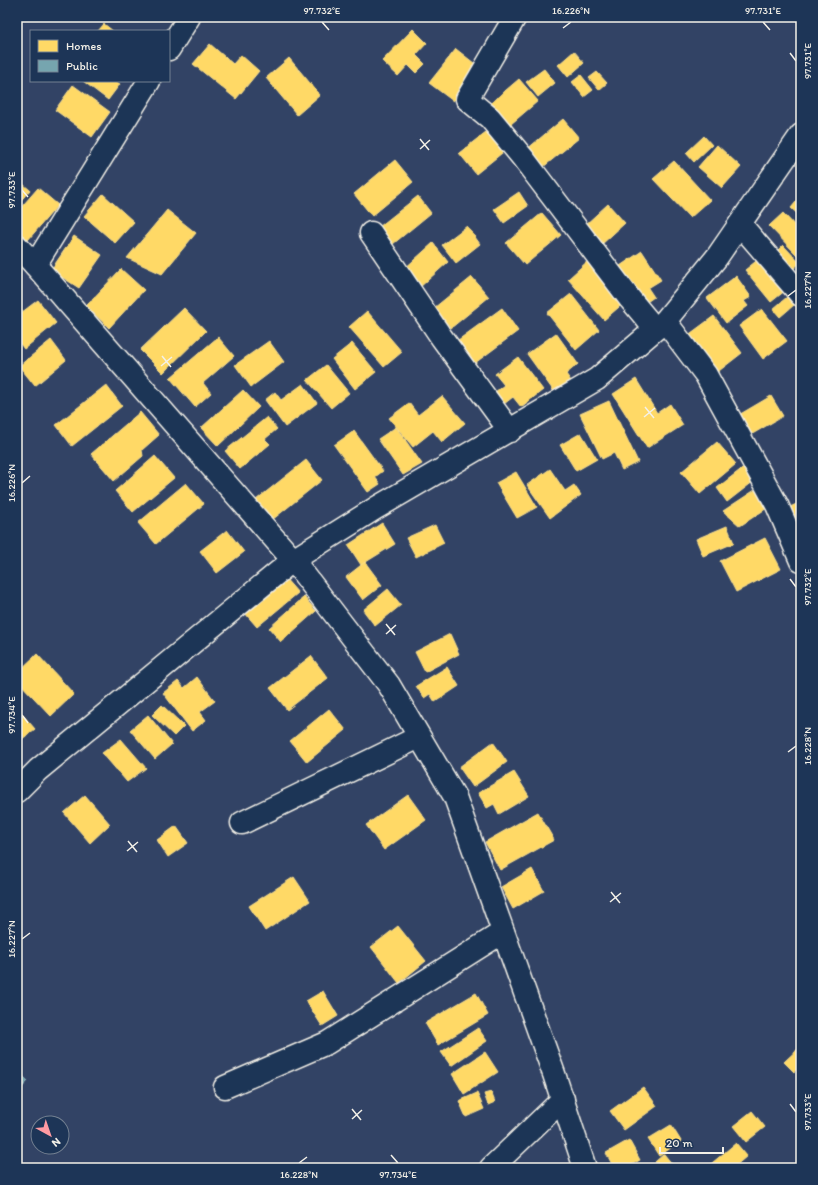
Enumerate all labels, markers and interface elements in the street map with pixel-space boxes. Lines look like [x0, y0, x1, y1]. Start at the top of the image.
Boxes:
text: 97.732°E [304, 4, 341, 17]
text: 16.226°N [552, 4, 590, 17]
text: 97.731°E [745, 4, 782, 17]
legend [30, 30, 170, 82]
text: Homes [66, 39, 102, 53]
text: 97.731°E [801, 42, 814, 79]
text: Public [66, 59, 98, 73]
text: 97.733°E [5, 171, 18, 208]
text: 16.227°N [801, 271, 814, 309]
text: 16.226°N [5, 464, 18, 502]
text: 97.732°E [801, 568, 814, 605]
text: 97.734°E [5, 696, 18, 734]
text: 16.228°N [801, 727, 814, 765]
text: 16.227°N [5, 920, 18, 958]
text: 97.733°E [801, 1093, 814, 1130]
north arrow [30, 1115, 70, 1155]
scale bar [660, 1129, 723, 1155]
text: N [49, 1135, 63, 1150]
text: 20 m [666, 1136, 693, 1150]
text: 16.228°N [280, 1168, 318, 1181]
text: 97.734°E [379, 1168, 417, 1181]

